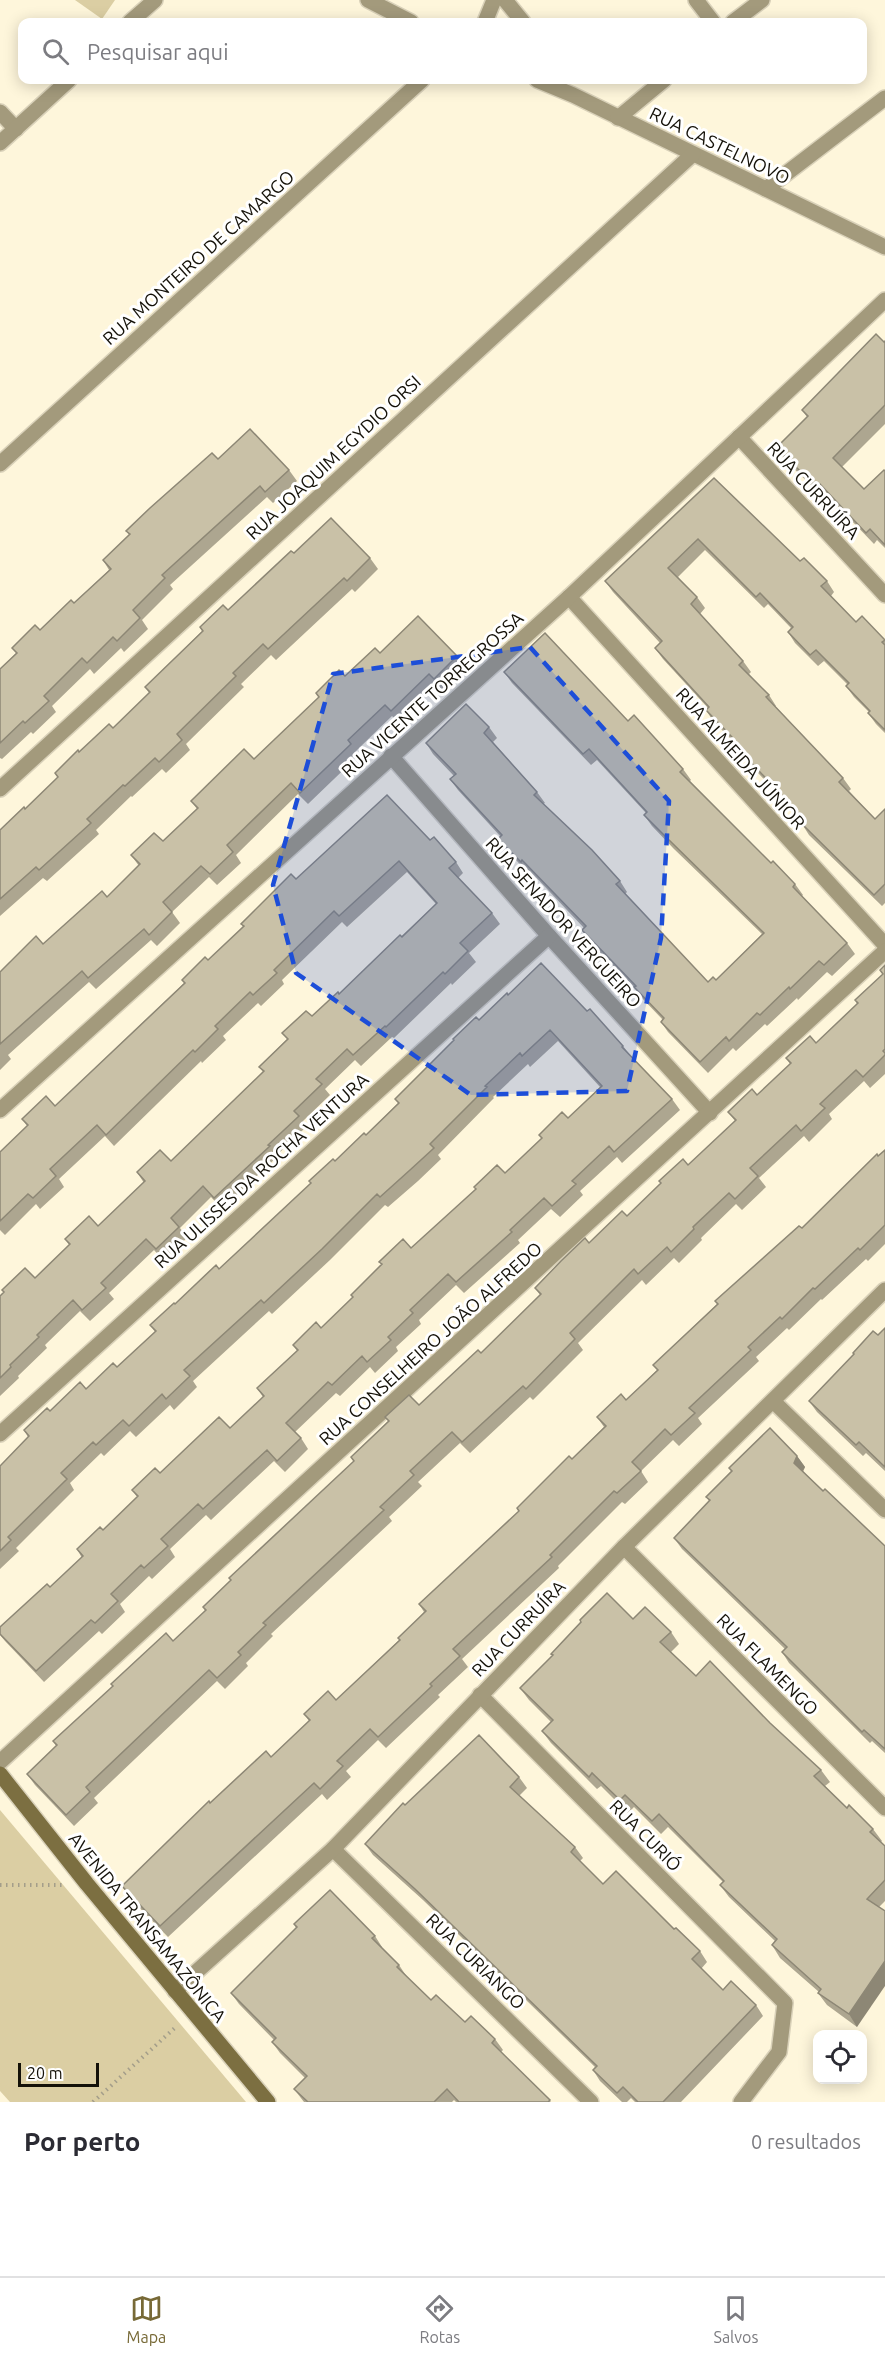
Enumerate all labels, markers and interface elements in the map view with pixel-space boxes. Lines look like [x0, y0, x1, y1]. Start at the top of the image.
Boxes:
search box [18, 18, 867, 84]
icon: search [39, 35, 72, 68]
text: Pesquisar aqui [87, 39, 229, 64]
street label: RUA CASTELNOVO [647, 102, 793, 188]
street label: RUA MONTEIRO DE CAMARGO [98, 166, 298, 348]
street label: RUA JOAQUIM EGYDIO ORSI [242, 371, 425, 544]
street label: RUA CURRUÍRA [764, 437, 865, 543]
street label: RUA VICENTE TORREGROSSA [337, 607, 527, 781]
street label: RUA ALMEIDA JÚNIOR [672, 683, 810, 833]
street label: RUA SENADOR VERGUEIRO [482, 833, 646, 1011]
street label: RUA ULISSES DA ROCHA VENTURA [150, 1068, 372, 1271]
street label: RUA CONSELHEIRO JOÃO ALFREDO [314, 1237, 545, 1448]
street label: RUA CURRUÍRA [467, 1575, 569, 1680]
street label: RUA FLAMENGO [713, 1609, 823, 1719]
street label: RUA CURIÓ [606, 1795, 686, 1875]
street label: AVENIDA TRANSAMAZÔNICA [65, 1828, 231, 2026]
street label: RUA CURIANGO [423, 1909, 529, 2013]
map controls [813, 2030, 867, 2084]
button: locate [813, 2030, 867, 2084]
scale bar [18, 2060, 99, 2088]
text: 20 m [27, 2064, 63, 2082]
text: Por perto [24, 2127, 140, 2156]
text: 0 resultados [751, 2130, 861, 2153]
tab: Mapa [127, 2292, 166, 2346]
tab: Rotas [420, 2292, 460, 2346]
tab: Salvos [714, 2292, 758, 2346]

